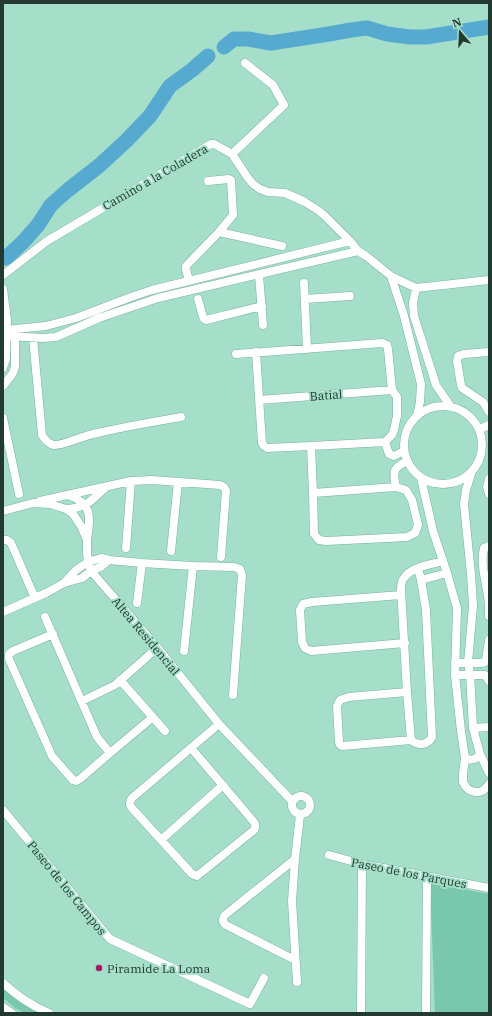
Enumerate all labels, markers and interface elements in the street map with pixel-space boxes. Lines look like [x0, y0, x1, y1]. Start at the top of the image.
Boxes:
north arrow [440, 12, 480, 52]
text: N [450, 14, 463, 31]
street label: Camino a la Coladera [100, 141, 211, 213]
street label: Batial [309, 386, 343, 404]
street label: Altea Residencial [109, 594, 183, 678]
street label: Paseo de los Campos [24, 838, 110, 938]
street label: Paseo de los Parques [350, 854, 468, 892]
place label: Piramide La Loma [107, 961, 211, 976]
marker: Piramide La Loma [94, 963, 104, 973]

